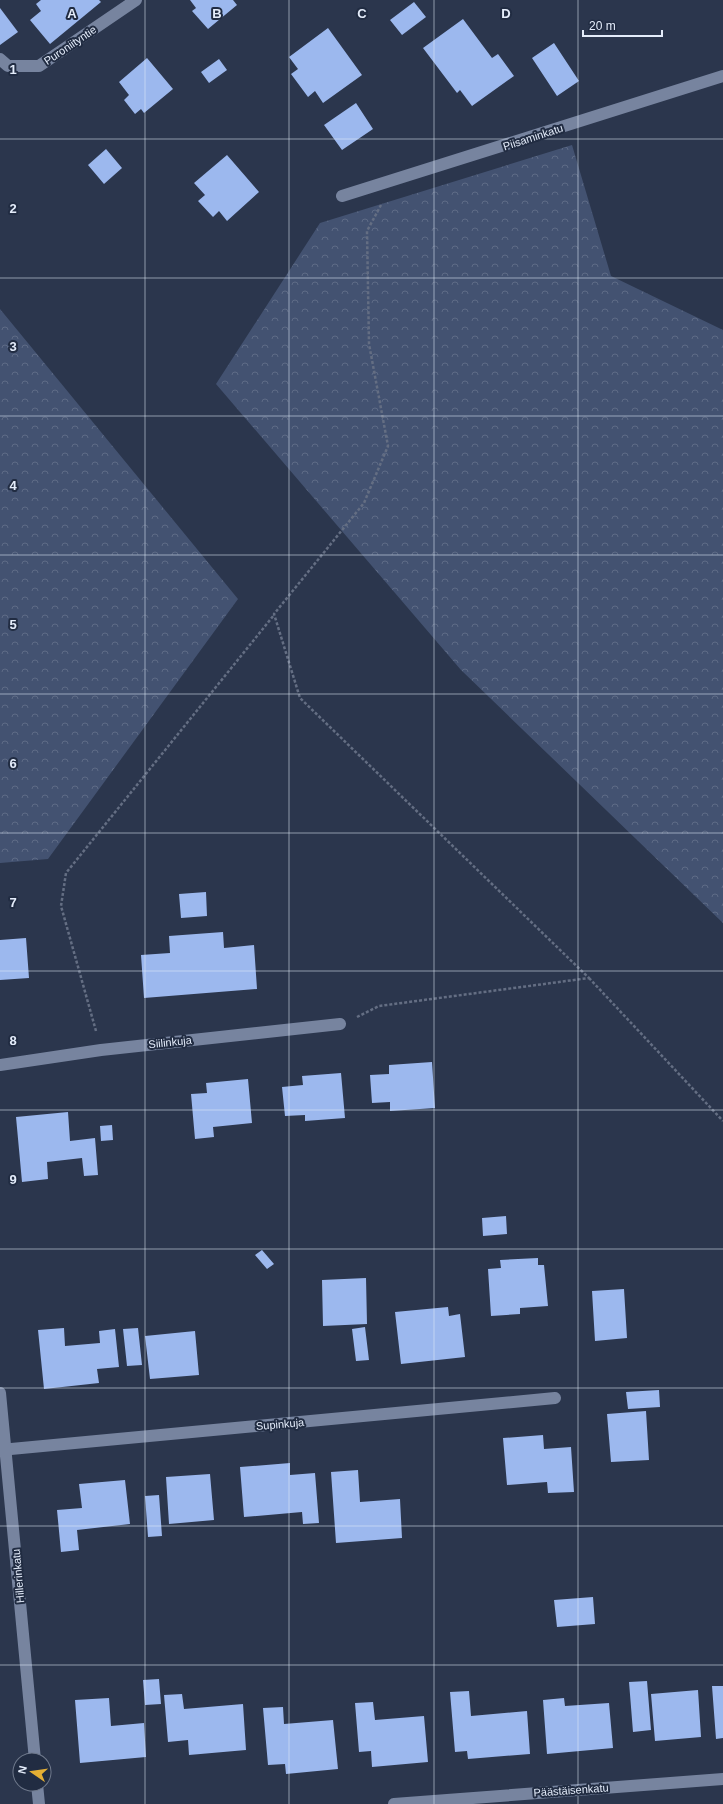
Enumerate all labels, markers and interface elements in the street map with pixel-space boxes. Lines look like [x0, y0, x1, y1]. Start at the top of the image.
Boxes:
text: A [67, 6, 77, 21]
text: B [212, 6, 222, 21]
text: C [357, 6, 367, 21]
text: D [501, 6, 511, 21]
scale bar [583, 12, 662, 38]
text: 20 m [589, 19, 616, 33]
street label: Puroniityntie [42, 23, 98, 67]
text: 1 [9, 62, 17, 77]
street label: Piisaminkatu [501, 122, 565, 152]
text: 2 [9, 201, 17, 216]
text: 3 [9, 339, 17, 354]
text: 4 [9, 478, 17, 493]
text: 5 [9, 617, 17, 632]
text: 6 [9, 756, 17, 771]
text: 7 [9, 895, 17, 910]
text: 8 [9, 1033, 17, 1048]
street label: Siilinkuja [148, 1034, 193, 1050]
text: 9 [9, 1172, 17, 1187]
street label: Supinkuja [255, 1416, 305, 1432]
street label: Hillerinkatu [10, 1548, 26, 1604]
north arrow [12, 1752, 52, 1792]
text: N [16, 1764, 29, 1775]
street label: Päästäisenkatu [533, 1781, 609, 1799]

